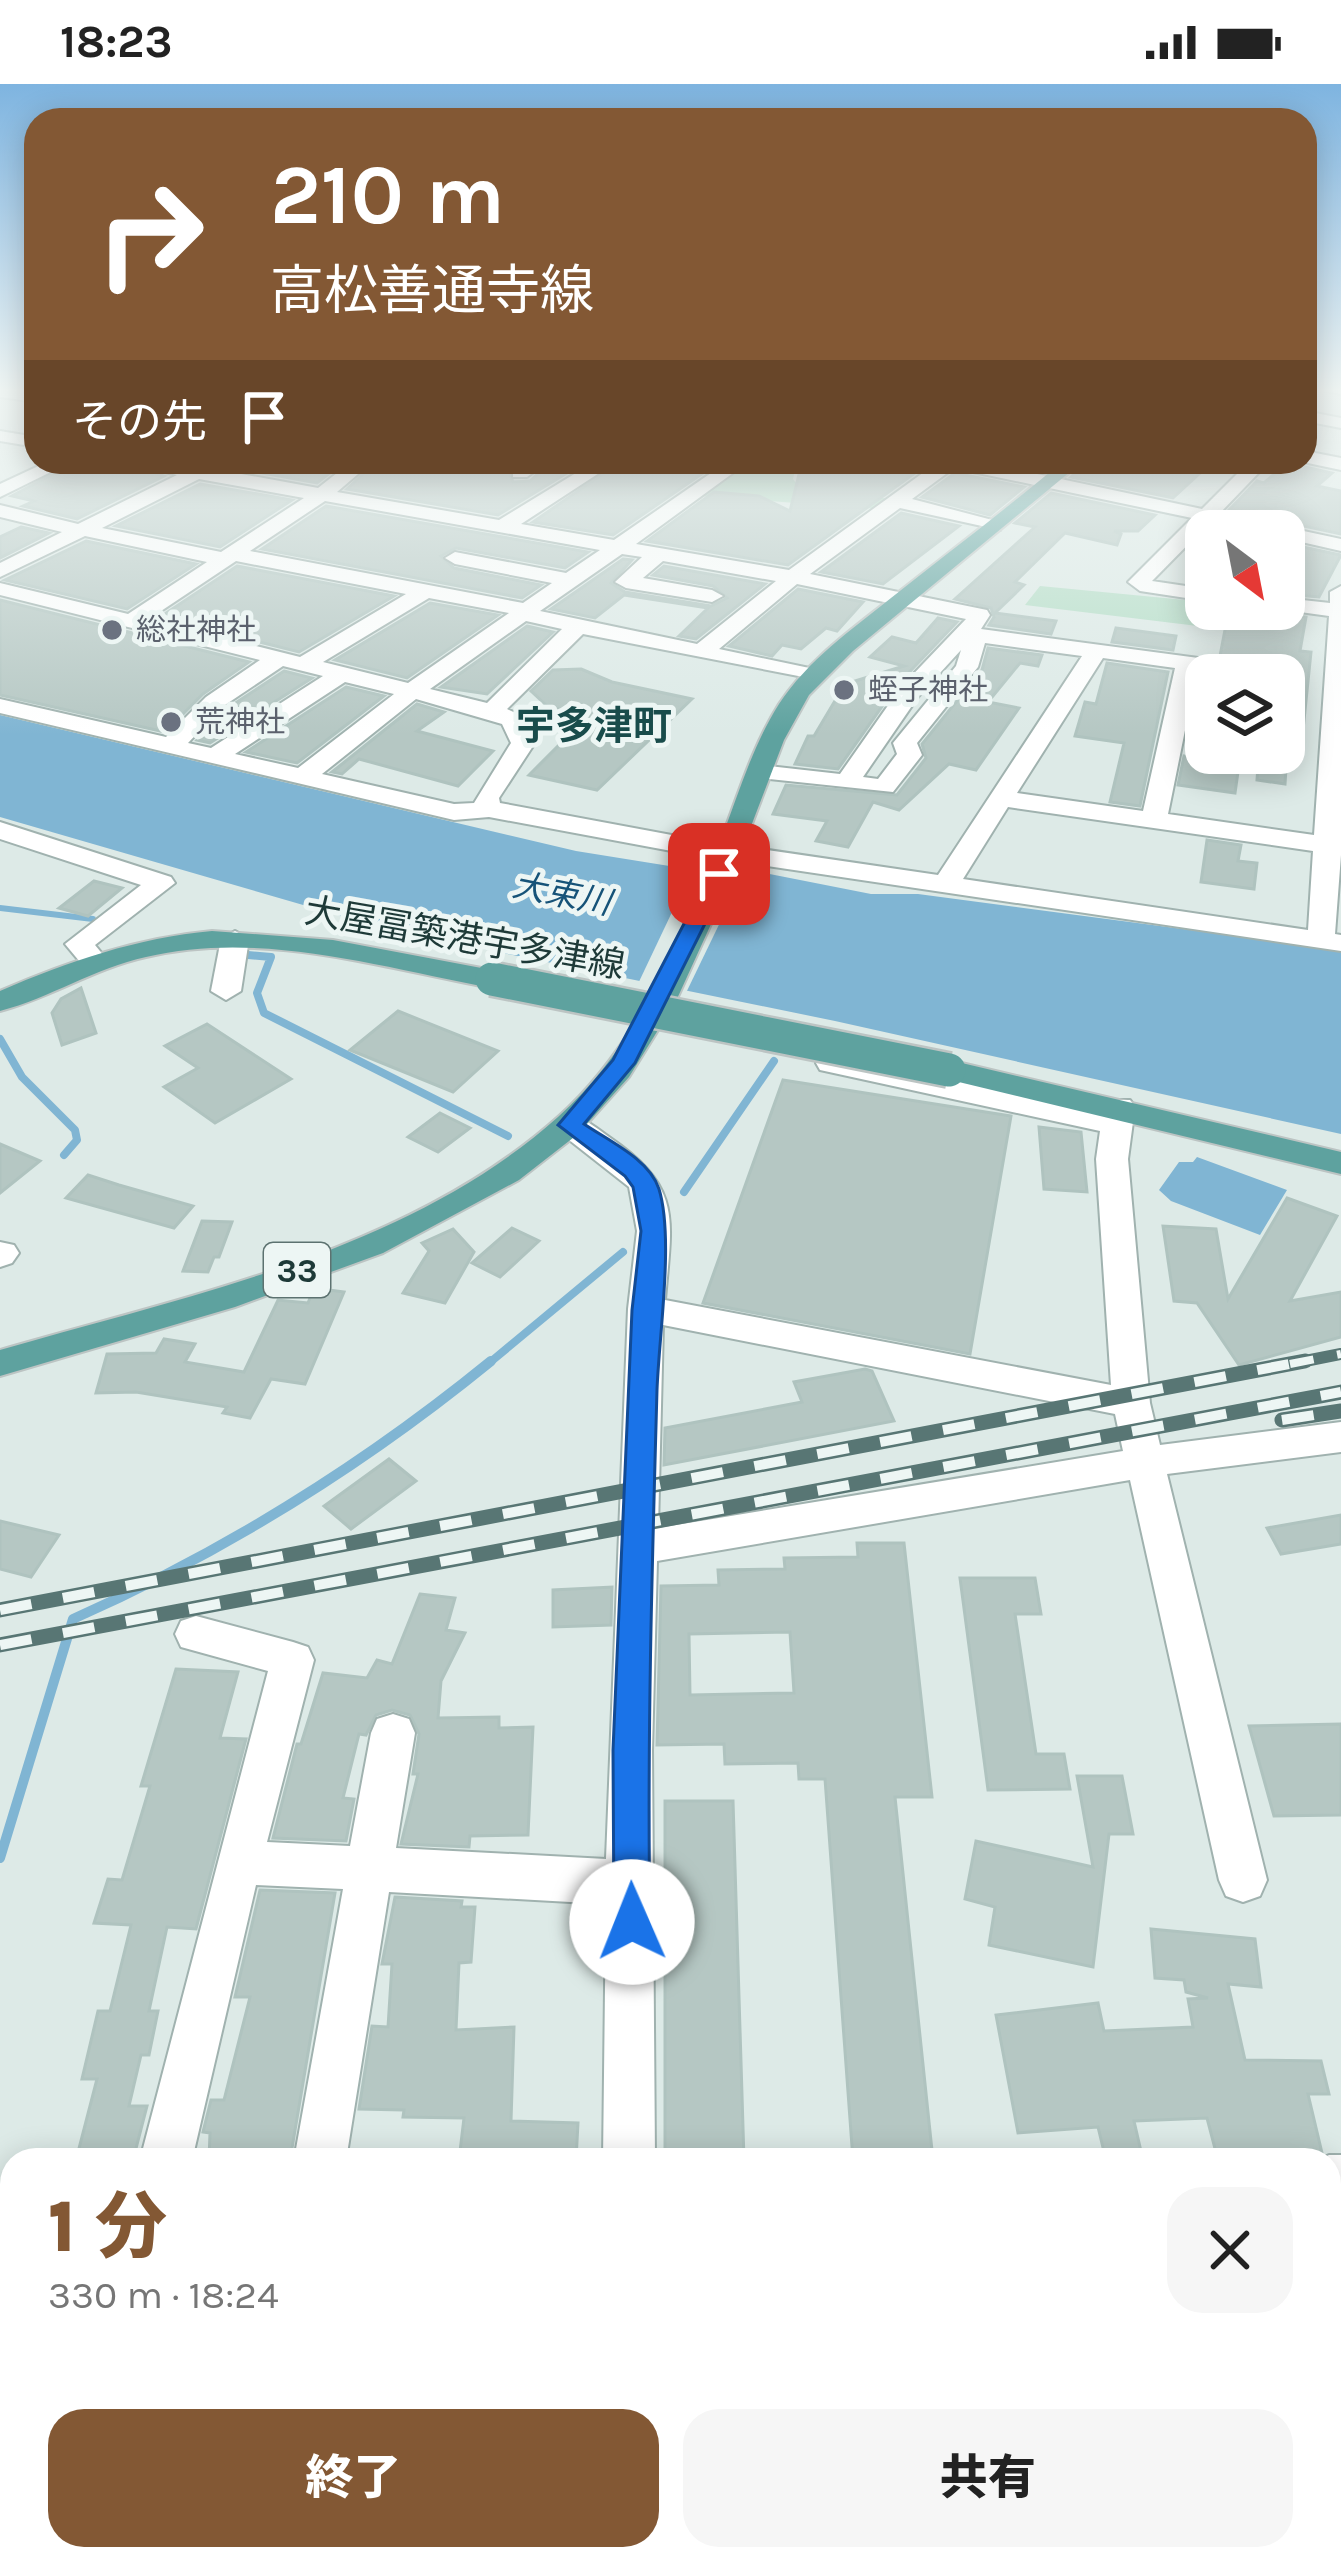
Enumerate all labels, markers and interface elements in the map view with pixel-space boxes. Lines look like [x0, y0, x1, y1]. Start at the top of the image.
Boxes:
text: 18:23 [60, 16, 172, 68]
text: 210 m [270, 146, 505, 244]
icon: right [72, 156, 228, 312]
text: 高松善通寺線 [270, 259, 594, 323]
icon: arrive [231, 384, 297, 450]
text: その先 [72, 396, 207, 448]
north arrow [1185, 510, 1305, 630]
map controls [1185, 510, 1305, 774]
place label: 総社神社 [136, 612, 256, 648]
marker: 総社神社 [99, 617, 125, 643]
button: layers [1185, 654, 1305, 774]
place label: 蛭子神社 [868, 672, 988, 708]
marker: 蛭子神社 [831, 677, 857, 703]
district label: 宇多津町 [516, 703, 672, 749]
place label: 荒神社 [195, 704, 285, 740]
marker: 荒神社 [158, 709, 184, 735]
pin [668, 823, 770, 925]
icon: arrive [686, 841, 752, 907]
water label: 大束川 [510, 866, 617, 923]
street label: 大屋冨築港宇多津線 [302, 889, 628, 987]
road number: 33 [264, 1243, 330, 1297]
position arrow [569, 1859, 695, 1985]
text: 1 分 [48, 2185, 167, 2269]
button: close [1167, 2187, 1293, 2313]
text: 330 m · 18:24 [48, 2272, 279, 2318]
button: 終了 [48, 2409, 659, 2547]
button: 共有 [683, 2409, 1293, 2547]

